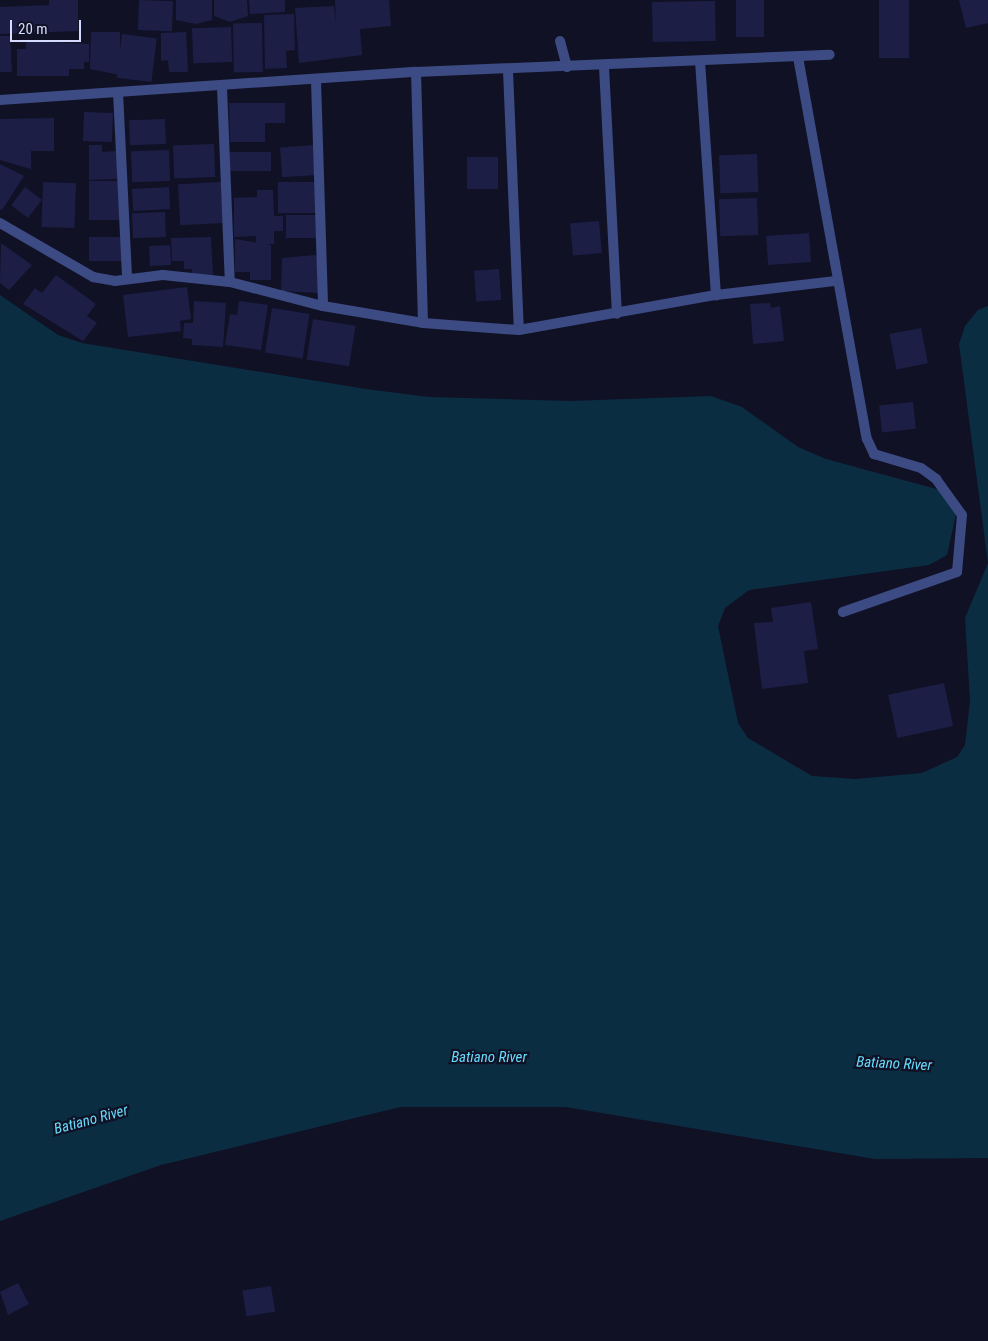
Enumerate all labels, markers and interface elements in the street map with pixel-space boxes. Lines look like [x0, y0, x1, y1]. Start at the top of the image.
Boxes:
scale bar [12, 10, 84, 42]
text: 20 m [18, 20, 48, 38]
water label: Batiano River [451, 1049, 527, 1067]
water label: Batiano River [856, 1053, 932, 1075]
water label: Batiano River [52, 1102, 130, 1138]

